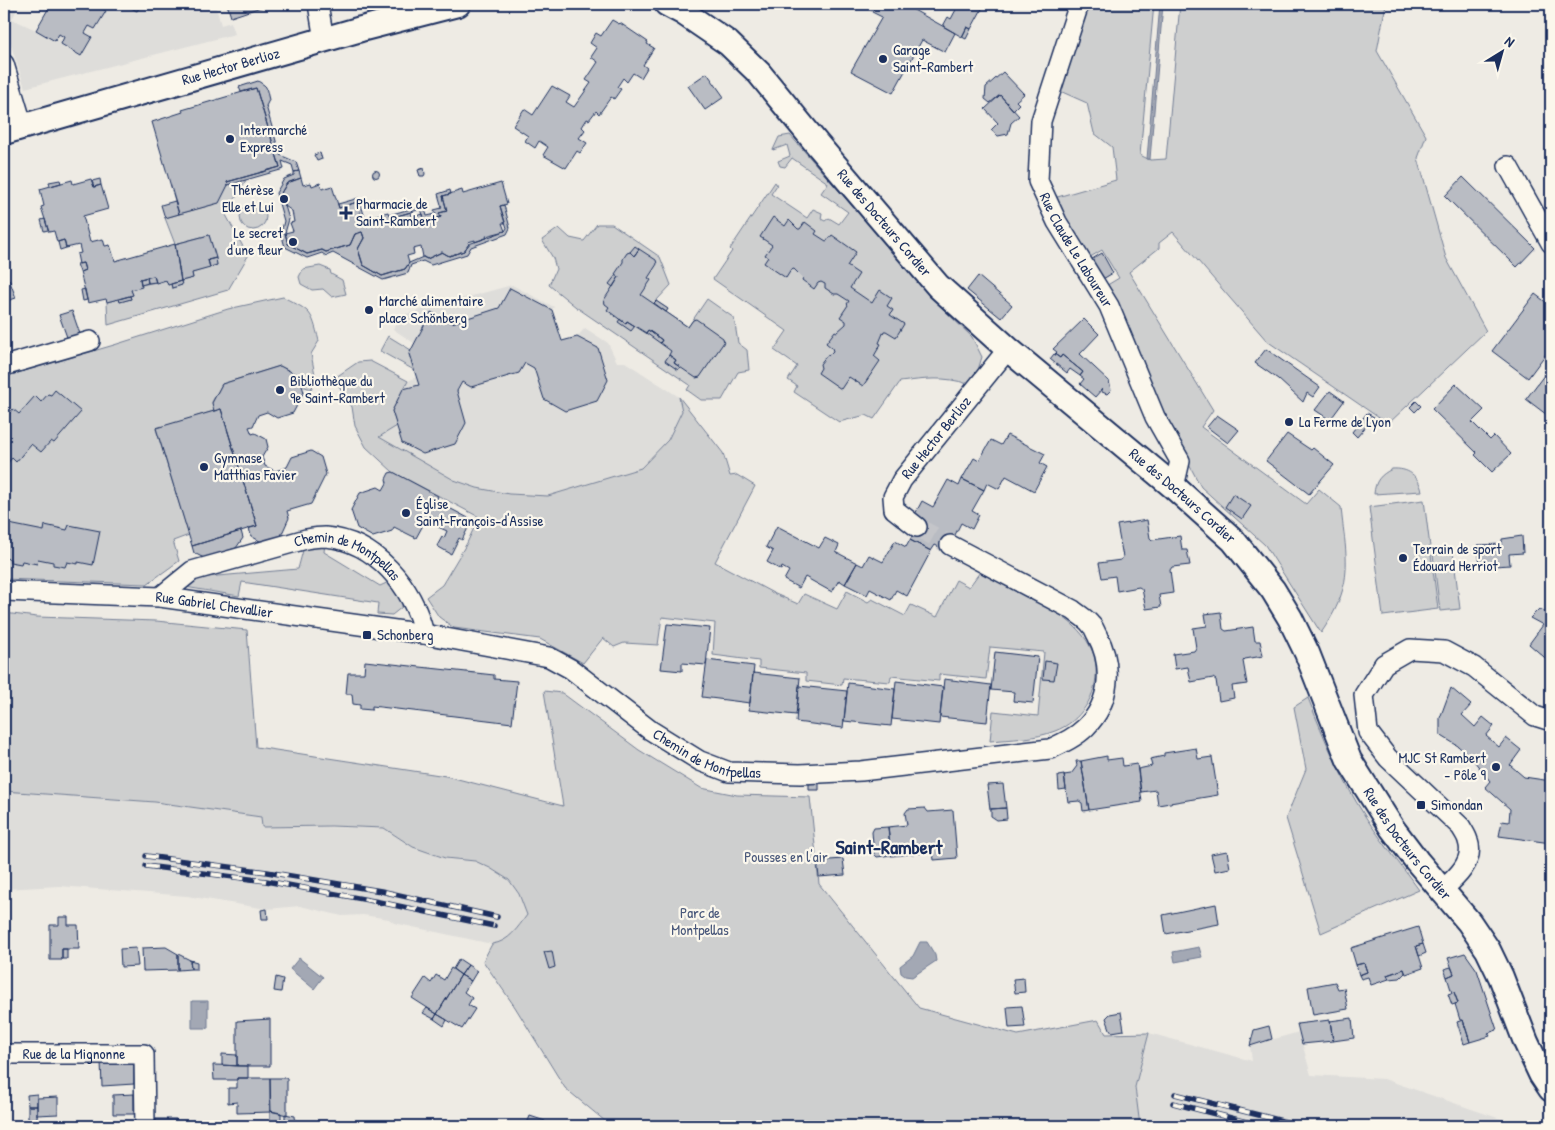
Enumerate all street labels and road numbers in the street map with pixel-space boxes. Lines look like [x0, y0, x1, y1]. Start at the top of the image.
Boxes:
street label: Rue Hector Berlioz [179, 42, 282, 90]
street label: Rue des Docteurs Cordier [833, 164, 937, 281]
street label: Rue Claude Le Laboureur [1035, 189, 1118, 311]
street label: Rue Hector Berlioz [896, 391, 976, 483]
street label: Rue des Docteurs Cordier [1125, 443, 1241, 548]
street label: Chemin de Montpellas [291, 526, 406, 585]
street label: Rue Gabriel Chevallier [155, 586, 275, 623]
street label: Chemin de Montpellas [649, 723, 762, 783]
street label: Rue des Docteurs Cordier [1359, 783, 1457, 904]
street label: Rue de la Mignonne [23, 1043, 125, 1064]

